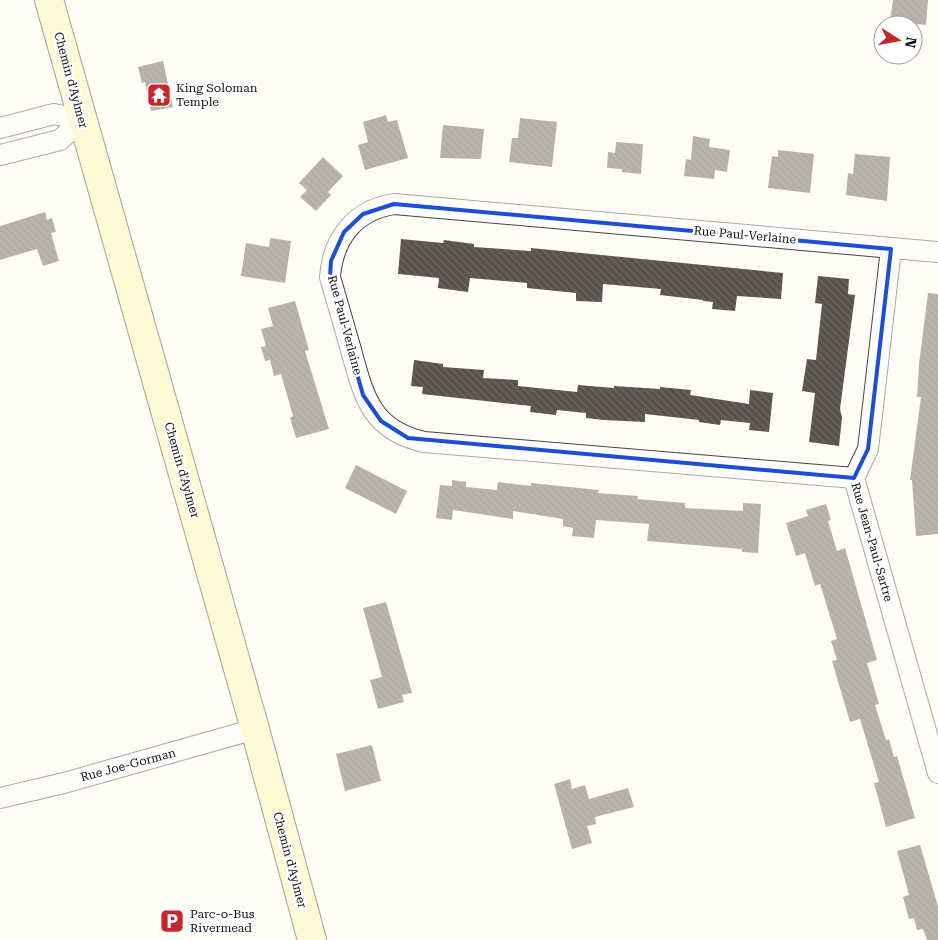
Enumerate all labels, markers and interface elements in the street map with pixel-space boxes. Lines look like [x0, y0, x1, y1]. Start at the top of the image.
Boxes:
north arrow [873, 15, 923, 65]
street label: Chemin d'Aylmer [51, 30, 91, 130]
text: N [902, 36, 920, 50]
place label: King Soloman Temple [176, 81, 258, 109]
temple icon: King Soloman Temple [146, 82, 172, 108]
street label: Rue Paul-Verlaine [693, 224, 797, 246]
street label: Rue Paul-Verlaine [325, 274, 365, 377]
street label: Chemin d'Aylmer [162, 421, 202, 520]
street label: Rue Jean-Paul-Sartre [848, 481, 896, 604]
street label: Rue Joe-Gorman [79, 745, 177, 784]
street label: Chemin d'Aylmer [270, 810, 310, 910]
place label: Parc-o-Bus Rivermead [190, 907, 255, 935]
parking icon: Parc-o-Bus Rivermead [159, 908, 185, 934]

